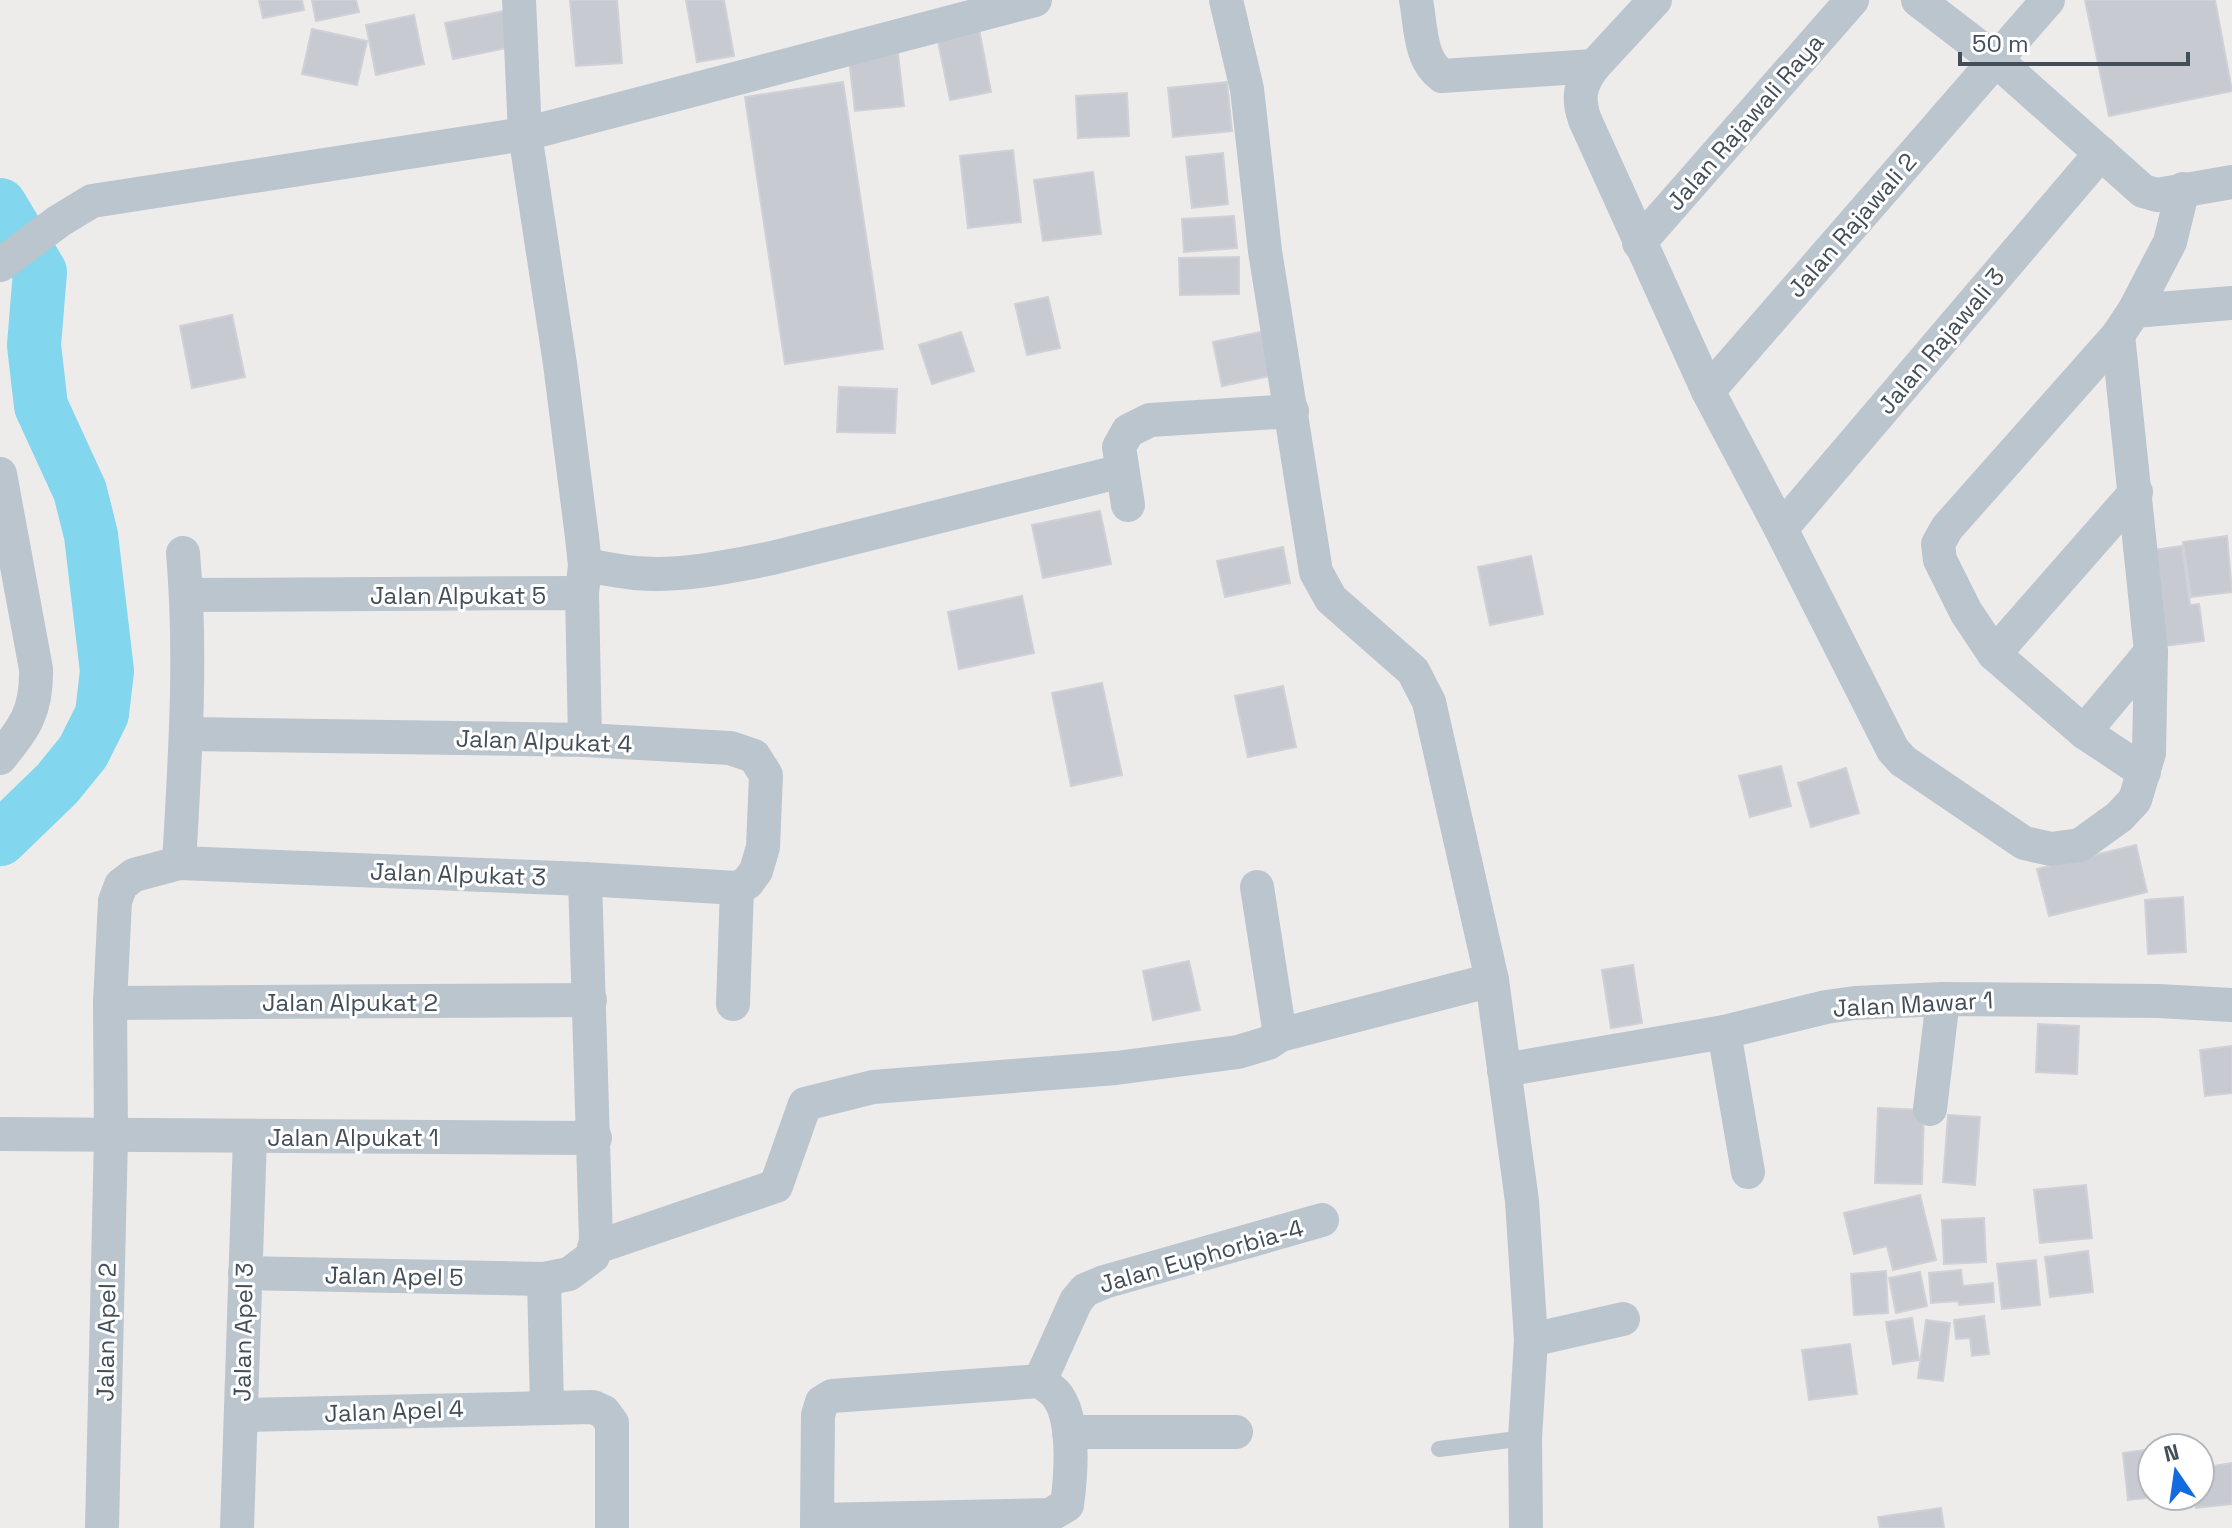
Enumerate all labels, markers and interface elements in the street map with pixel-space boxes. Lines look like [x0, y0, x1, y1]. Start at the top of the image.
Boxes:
scale bar [1960, 16, 2188, 66]
street label: Jalan Rajawali Raya [1660, 27, 1830, 217]
text: 50 m [1972, 28, 2029, 59]
street label: Jalan Rajawali 2 [1781, 146, 1923, 304]
street label: Jalan Rajawali 3 [1871, 261, 2011, 421]
street label: Jalan Alpukat 5 [370, 580, 546, 611]
street label: Jalan Alpukat 4 [455, 722, 633, 760]
street label: Jalan Alpukat 3 [369, 855, 547, 893]
street label: Jalan Mawar 1 [1832, 984, 1994, 1024]
street label: Jalan Alpukat 2 [262, 987, 438, 1018]
street label: Jalan Alpukat 1 [267, 1122, 439, 1153]
street label: Jalan Euphorbia-4 [1095, 1212, 1307, 1300]
street label: Jalan Apel 5 [324, 1259, 464, 1293]
street label: Jalan Apel 2 [89, 1262, 123, 1402]
street label: Jalan Apel 3 [226, 1262, 260, 1402]
street label: Jalan Apel 4 [324, 1393, 464, 1429]
north arrow [2136, 1432, 2216, 1512]
text: N [2161, 1437, 2182, 1468]

